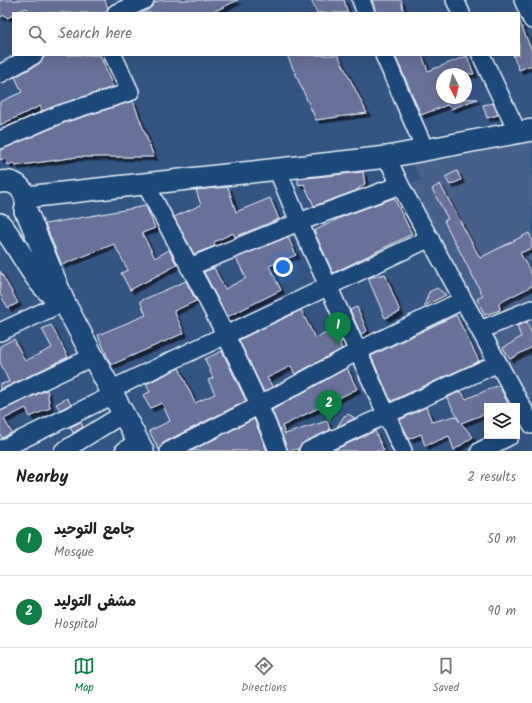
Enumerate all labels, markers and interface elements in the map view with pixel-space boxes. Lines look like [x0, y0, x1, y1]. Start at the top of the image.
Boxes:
search box [12, 12, 520, 56]
text: Search here [58, 22, 132, 46]
icon: search [26, 23, 48, 45]
north arrow [436, 68, 472, 104]
your location [273, 257, 293, 277]
pin: 1 [325, 312, 351, 345]
pin: 2 [316, 390, 342, 423]
map controls [484, 403, 520, 439]
button: layers [484, 403, 520, 439]
text: Nearby [16, 464, 68, 491]
text: 2 results [468, 467, 516, 488]
text: جامع التوحيد [54, 518, 135, 542]
text: 1 [27, 529, 31, 550]
text: 50 m [487, 529, 516, 550]
text: Mosque [54, 542, 94, 563]
text: مشفى التوليد [54, 590, 136, 614]
text: 2 [25, 601, 33, 622]
text: 90 m [488, 601, 516, 622]
text: Hospital [54, 614, 98, 635]
tab: Map [73, 655, 95, 697]
tab: Directions [241, 655, 287, 697]
tab: Saved [433, 655, 459, 697]

